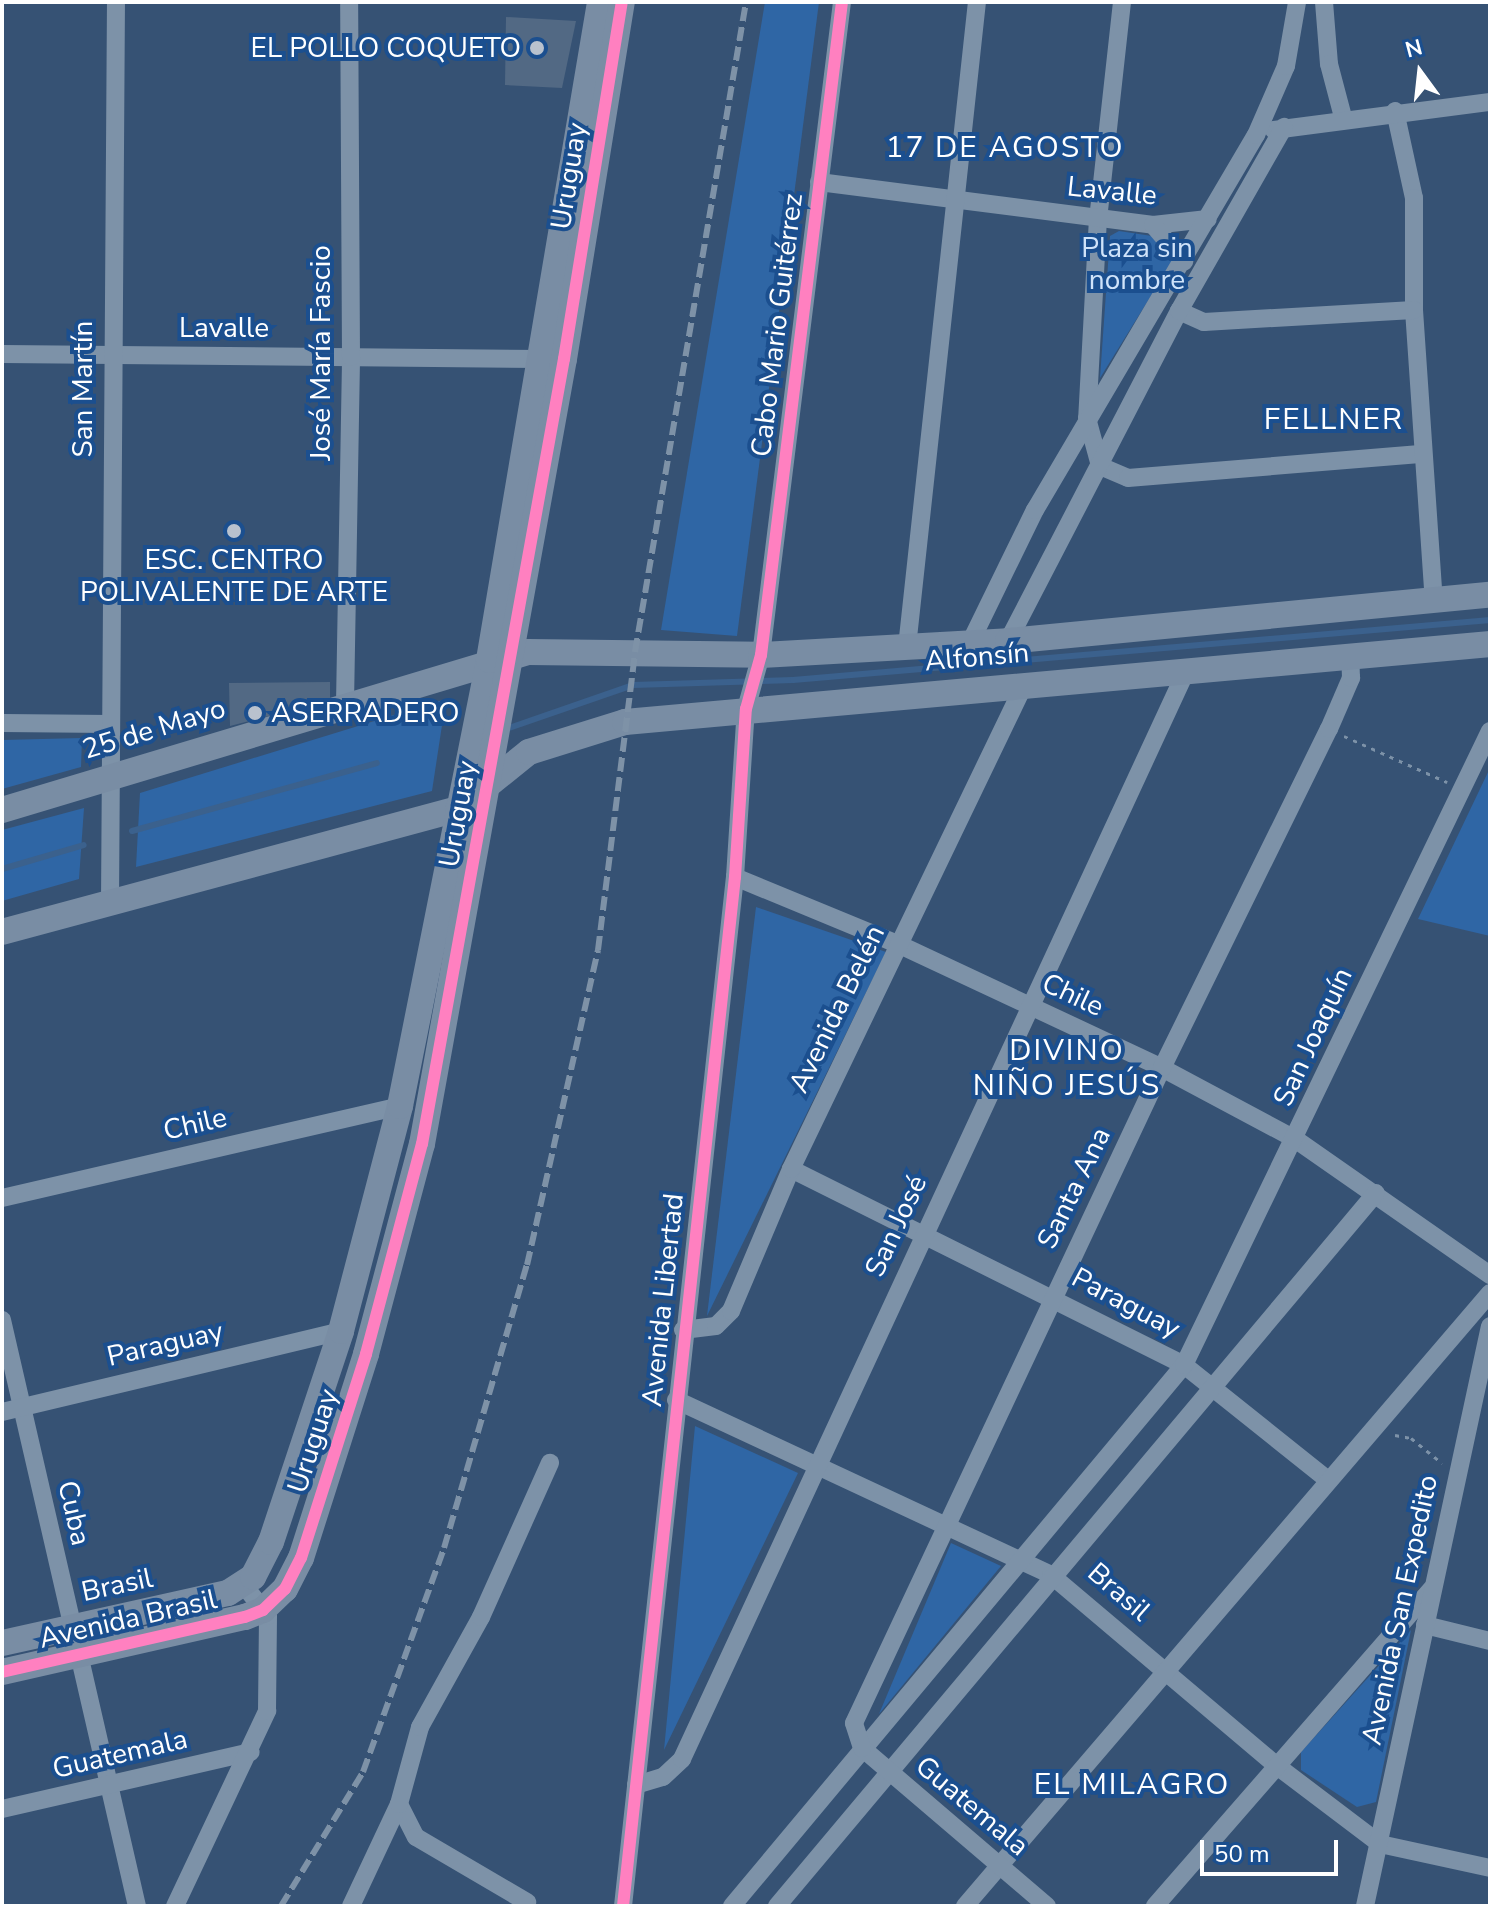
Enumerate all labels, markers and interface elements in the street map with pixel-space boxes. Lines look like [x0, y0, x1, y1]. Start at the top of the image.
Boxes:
place label: EL POLLO COQUETO [251, 31, 521, 65]
north arrow [1380, 32, 1460, 112]
text: N [1402, 32, 1426, 65]
marker: EL POLLO COQUETO [528, 39, 546, 57]
street label: Uruguay [544, 120, 594, 232]
district label: 17 DE AGOSTO [885, 130, 1125, 166]
street label: Lavalle [1065, 170, 1159, 212]
street label: Cabo Mario Guitérrez [744, 191, 810, 459]
park label: Plaza sin nombre [1081, 231, 1193, 297]
street label: José María Fascio [304, 245, 338, 461]
street label: Lavalle [179, 311, 269, 345]
street label: San Martín [66, 321, 100, 457]
district label: FELLNER [1264, 402, 1404, 438]
marker: ESC. CENTRO POLIVALENTE DE ARTE [225, 522, 243, 540]
place label: ESC. CENTRO POLIVALENTE DE ARTE [80, 543, 388, 609]
street label: Alfonsín [923, 636, 1031, 678]
street label: 25 de Mayo [79, 691, 229, 767]
place label: ASERRADERO [271, 696, 460, 730]
marker: ASERRADERO [246, 704, 264, 722]
street label: Uruguay [432, 758, 484, 870]
street label: Avenida Belén [782, 920, 892, 1098]
street label: San Joaquín [1266, 962, 1360, 1112]
street label: Chile [1037, 966, 1109, 1024]
district label: DIVINO NIÑO JESÚS [973, 1033, 1161, 1104]
street label: Chile [160, 1100, 230, 1148]
street label: Santa Ana [1030, 1122, 1118, 1254]
street label: San José [858, 1170, 934, 1282]
street label: Avenida Libertad [635, 1192, 691, 1408]
street label: Paraguay [1066, 1261, 1186, 1345]
street label: Paraguay [104, 1314, 226, 1374]
street label: Uruguay [280, 1385, 346, 1497]
street label: Avenida San Expedito [1355, 1472, 1445, 1748]
street label: Cuba [50, 1477, 98, 1549]
street label: Brasil [1081, 1556, 1157, 1628]
street label: Brasil [78, 1561, 156, 1609]
street label: Avenida Brasil [36, 1582, 220, 1656]
street label: Guatemala [49, 1722, 191, 1786]
street label: Guatemala [909, 1749, 1035, 1863]
district label: EL MILAGRO [1034, 1767, 1230, 1803]
scale bar [1204, 1824, 1342, 1874]
text: 50 m [1214, 1838, 1270, 1870]

